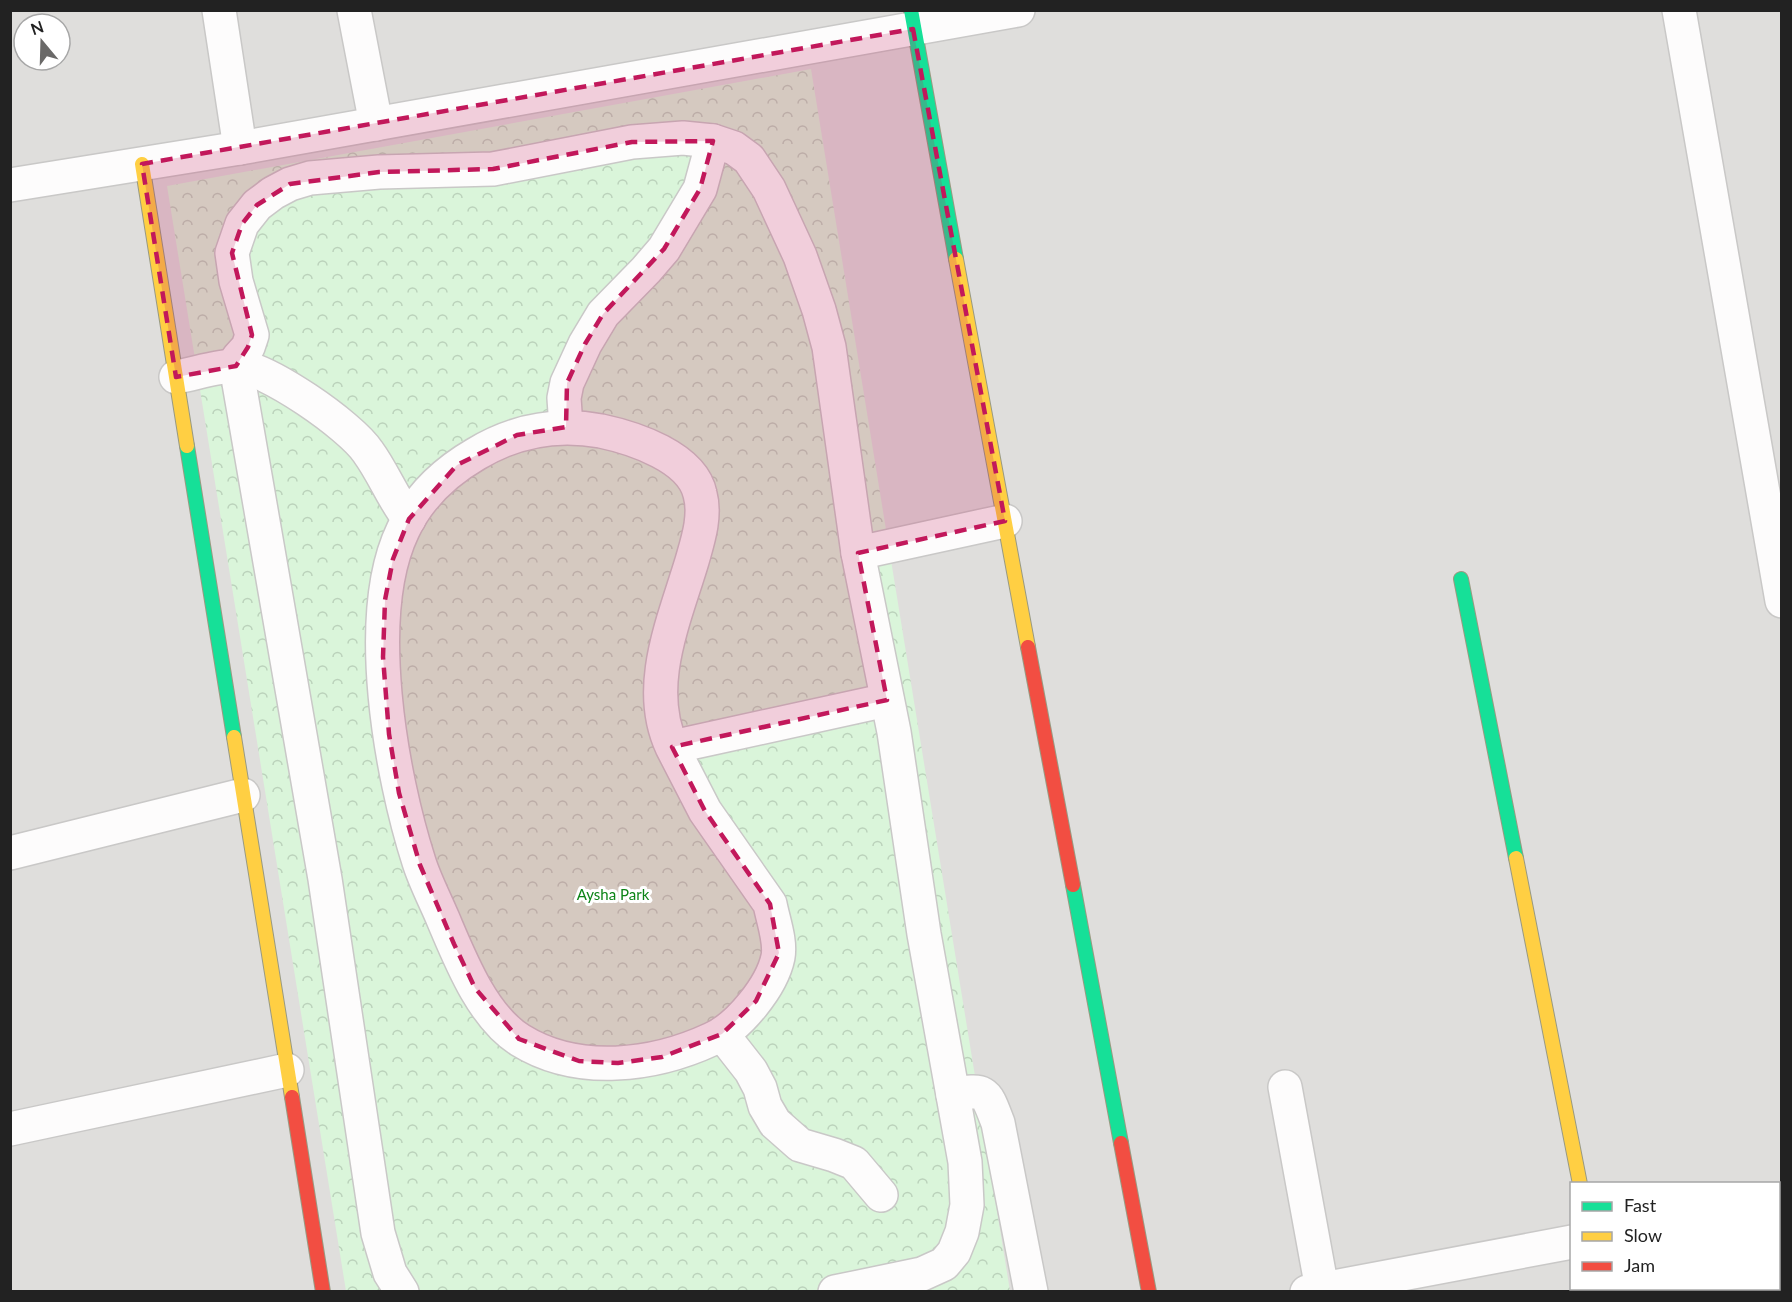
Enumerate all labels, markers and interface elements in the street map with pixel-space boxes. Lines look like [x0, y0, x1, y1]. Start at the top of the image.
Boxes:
north arrow [12, 12, 72, 72]
text: N [28, 16, 46, 38]
park label: Aysha Park [577, 885, 650, 903]
legend [1570, 1182, 1780, 1290]
text: Fast [1624, 1194, 1657, 1216]
text: Slow [1624, 1224, 1662, 1246]
text: Jam [1624, 1254, 1655, 1276]

